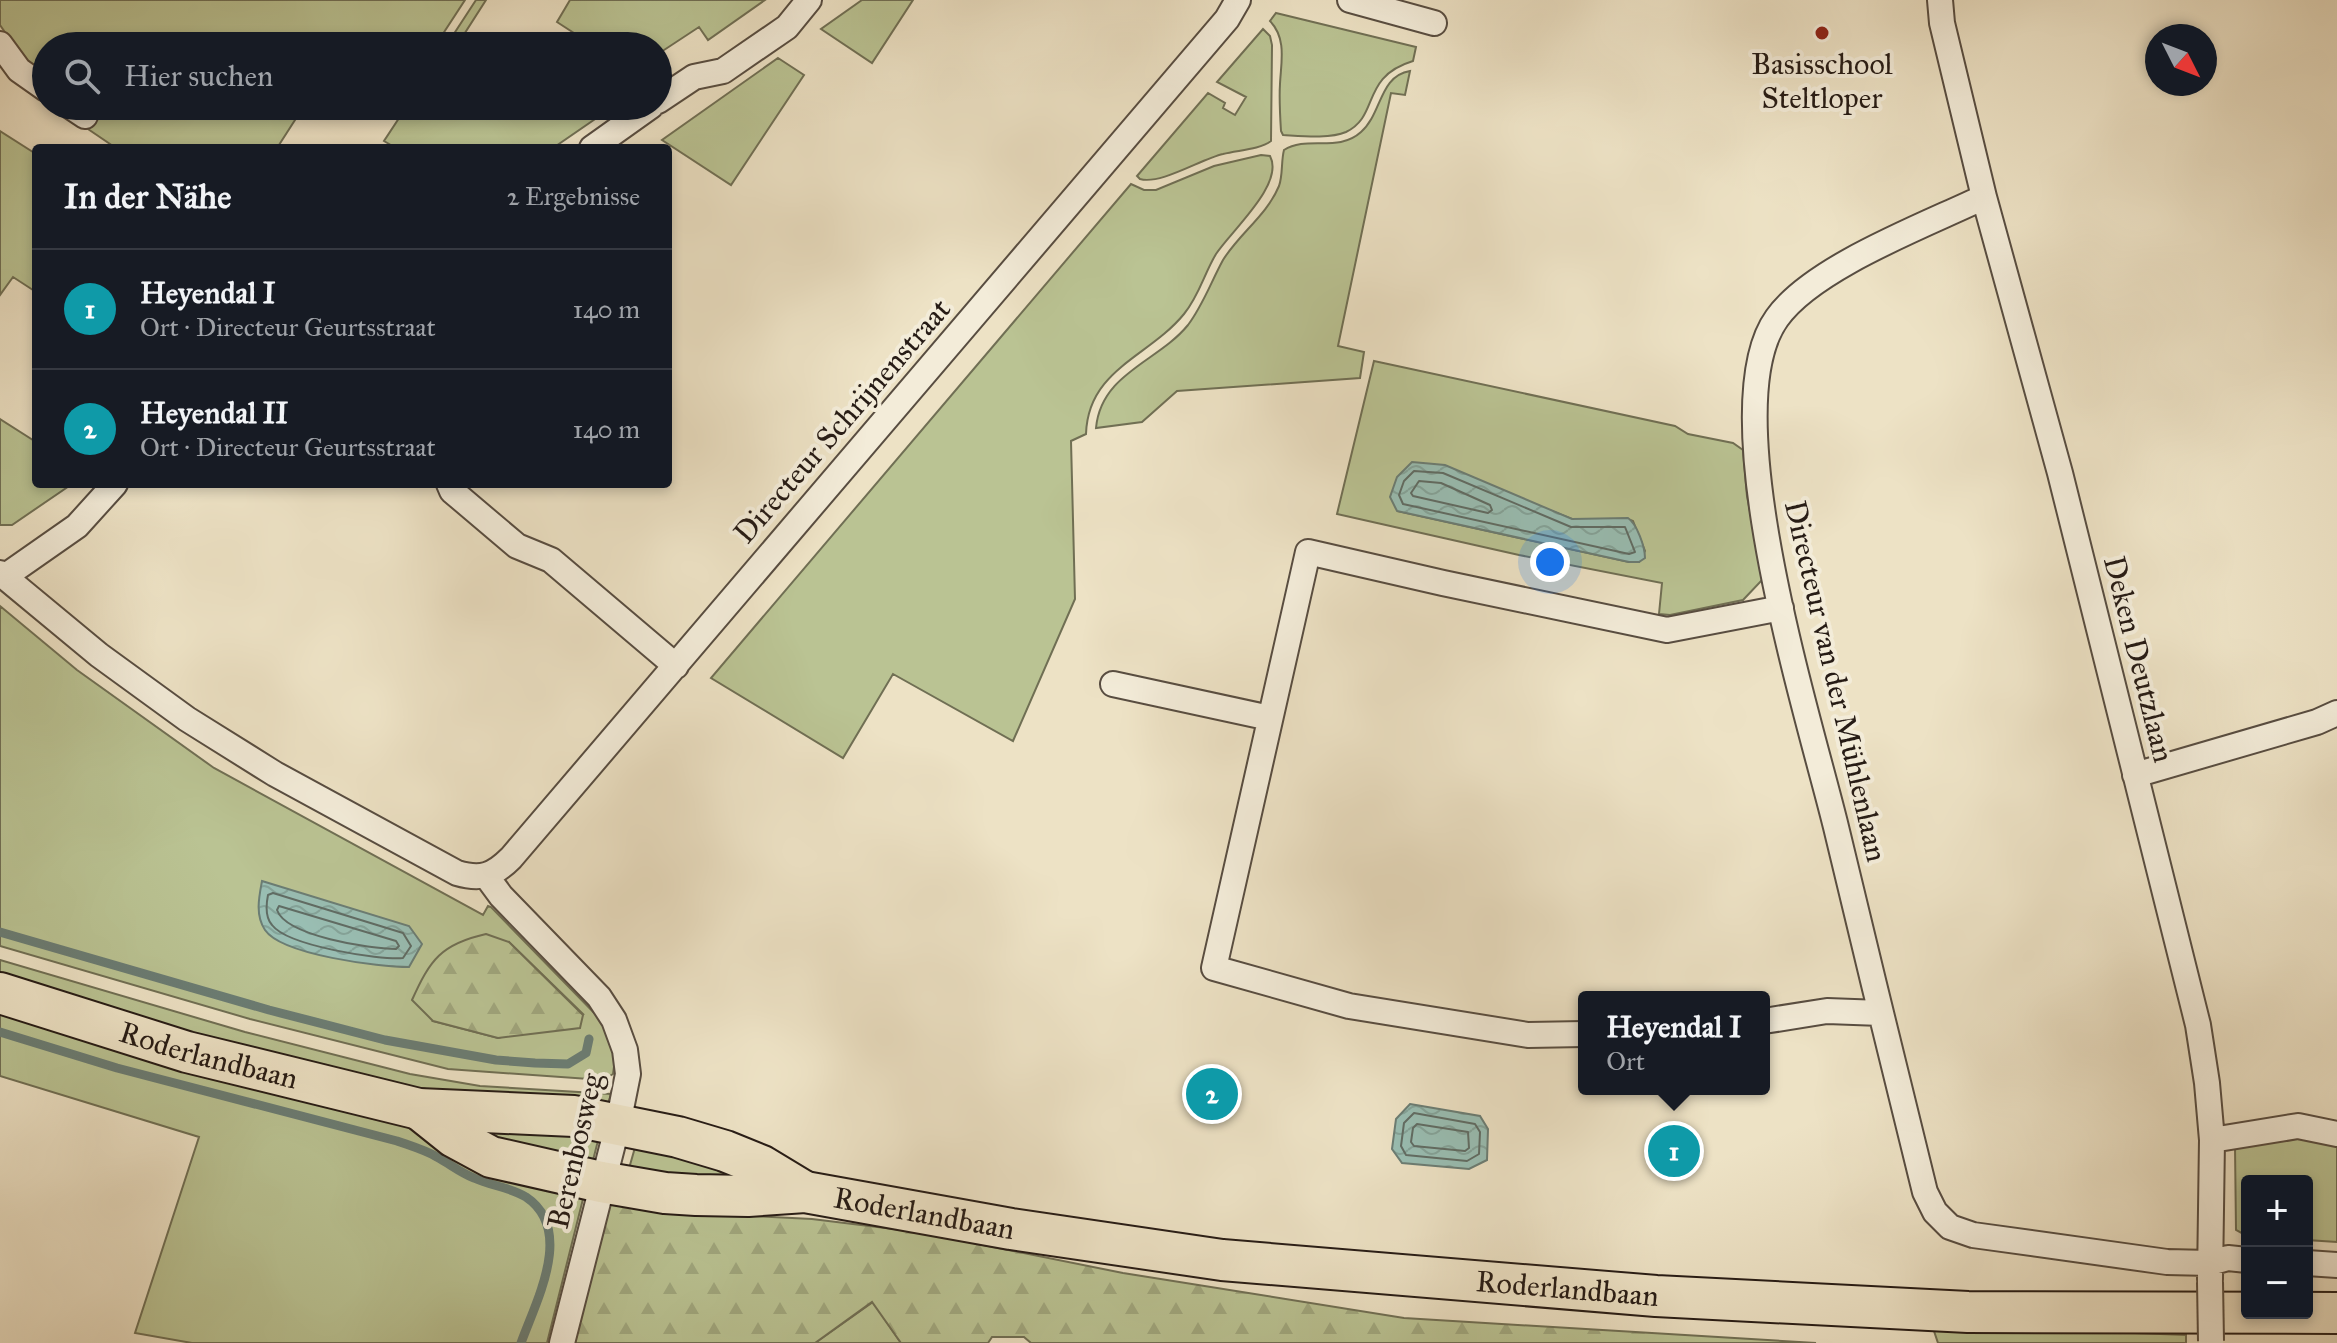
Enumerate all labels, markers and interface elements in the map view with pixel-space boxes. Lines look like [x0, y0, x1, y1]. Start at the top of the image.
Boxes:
marker: Basisschool Steltloper [1813, 24, 1831, 42]
north arrow [2145, 24, 2217, 96]
search box [32, 32, 672, 120]
place label: Basisschool Steltloper [1751, 46, 1894, 116]
icon: search [60, 54, 104, 98]
text: Hier suchen [124, 58, 273, 94]
text: In der Nähe [64, 176, 231, 217]
text: 2 Ergebnisse [507, 180, 640, 212]
text: Heyendal I [140, 275, 276, 311]
street label: Directeur Schrijnenstraat [726, 291, 958, 551]
text: 1 [85, 293, 95, 325]
text: 140 m [573, 293, 640, 325]
text: Ort · Directeur Geurtsstraat [140, 311, 436, 343]
text: Heyendal II [140, 395, 288, 431]
text: 2 [84, 413, 96, 445]
text: 140 m [573, 413, 640, 445]
text: Ort · Directeur Geurtsstraat [140, 431, 436, 463]
street label: Directeur van der Mühlenlaan [1777, 497, 1895, 865]
your location [1530, 542, 1570, 582]
street label: Deken Deutzlaan [2096, 552, 2182, 766]
popup [1578, 991, 1770, 1095]
text: Heyendal I [1606, 1009, 1742, 1045]
street label: Roderlandbaan [115, 1014, 301, 1097]
text: Ort [1606, 1045, 1645, 1077]
pin: 2 [1186, 1064, 1238, 1124]
street label: Berenbosweg [540, 1069, 611, 1232]
pin: 1 [1648, 1121, 1700, 1181]
map controls [2241, 1175, 2313, 1319]
button: + [2241, 1175, 2313, 1247]
street label: Roderlandbaan [831, 1180, 1018, 1247]
button: − [2241, 1247, 2313, 1319]
street label: Roderlandbaan [1475, 1263, 1660, 1314]

